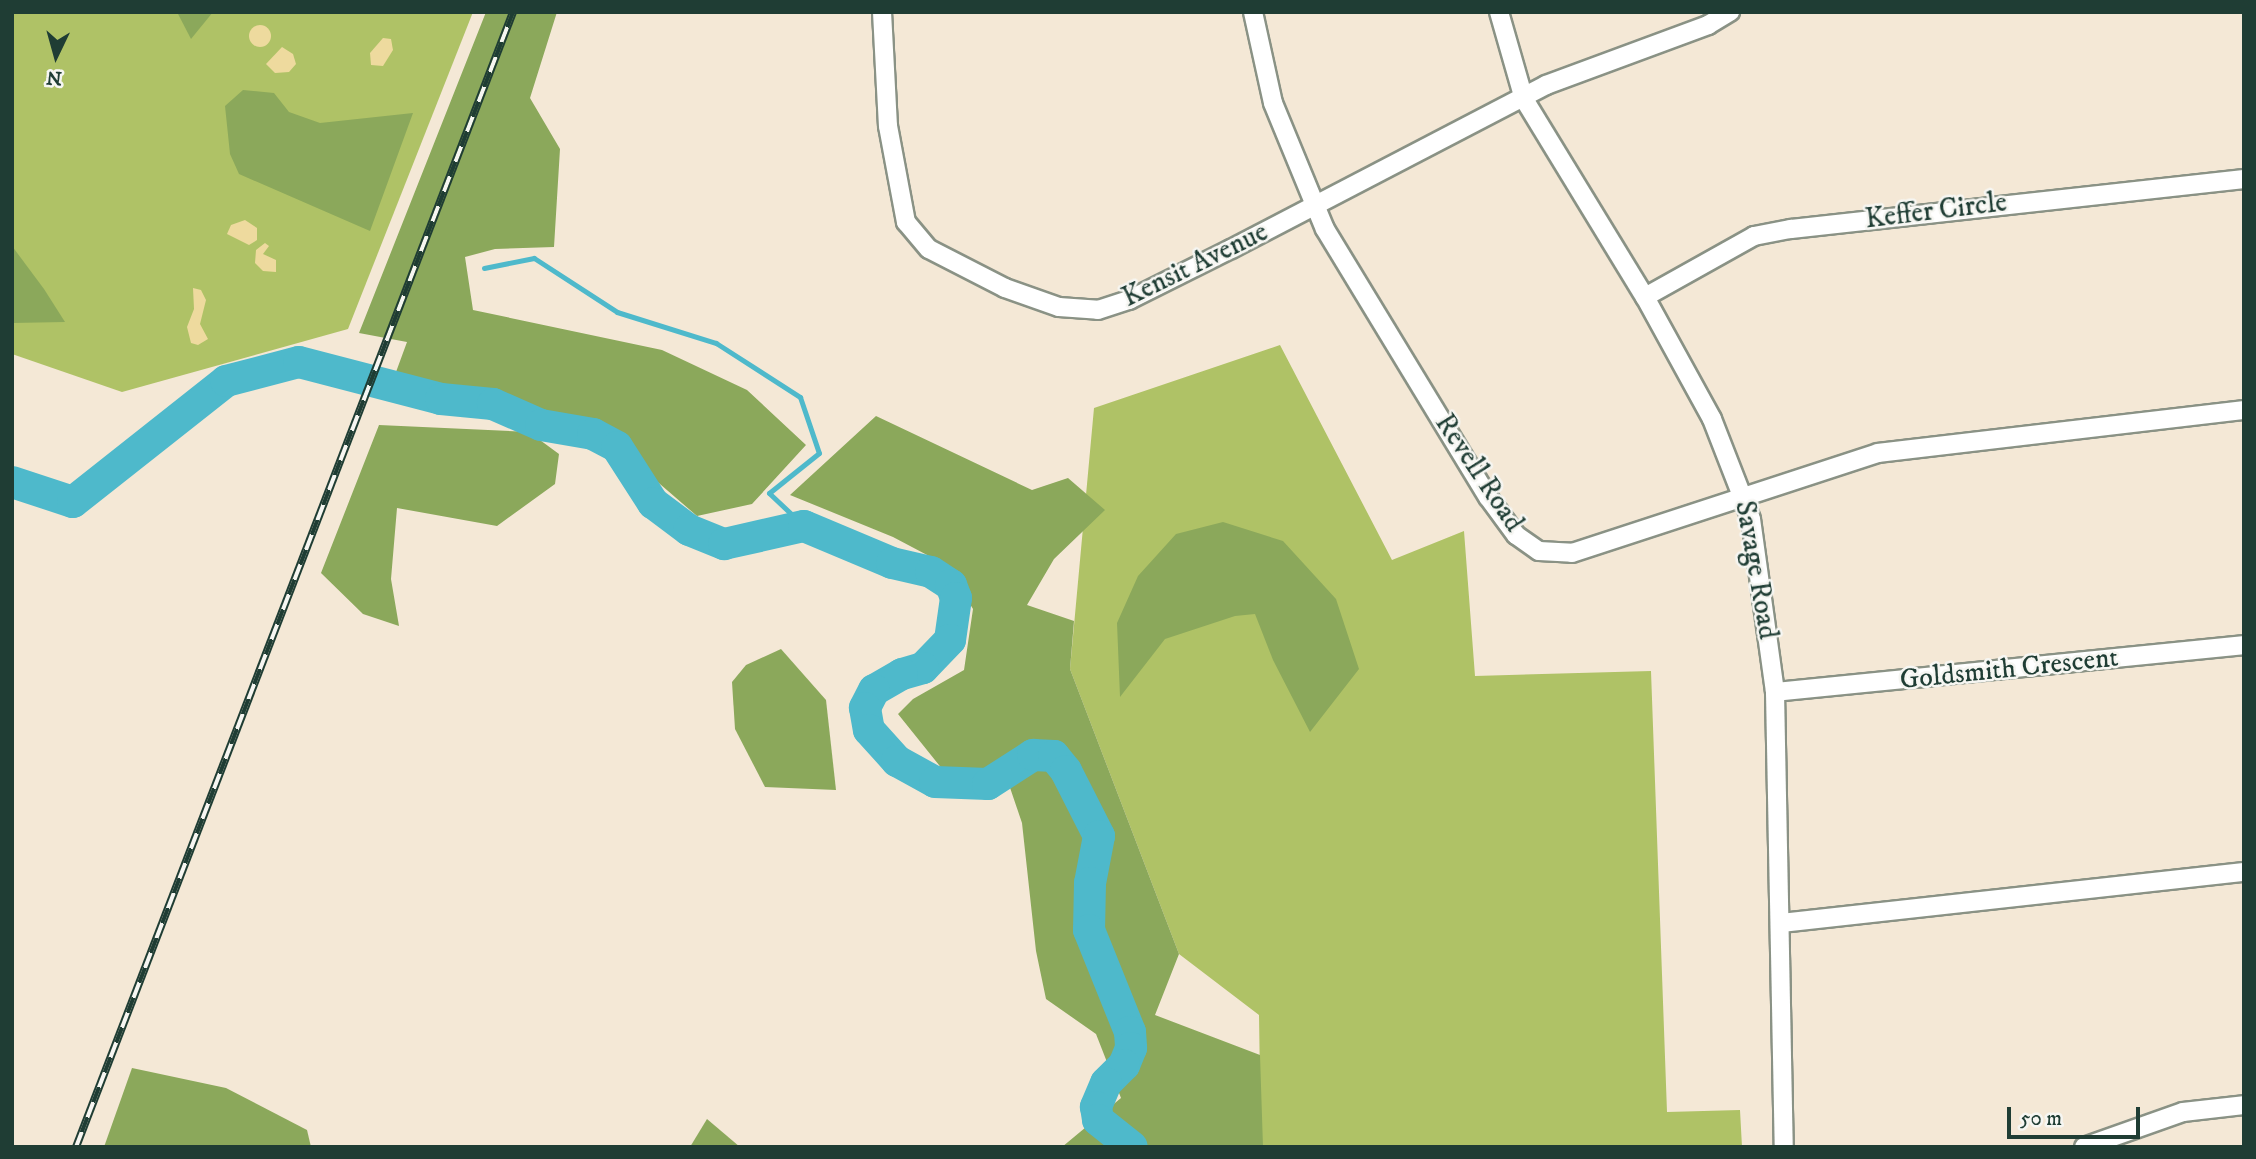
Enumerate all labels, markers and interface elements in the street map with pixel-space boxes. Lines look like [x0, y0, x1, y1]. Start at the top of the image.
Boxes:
north arrow [21, 21, 91, 91]
text: N [45, 65, 63, 90]
street label: Keffer Circle [1863, 186, 2009, 236]
street label: Kensit Avenue [1117, 215, 1273, 315]
street label: Revell Road [1427, 408, 1531, 538]
street label: Savage Road [1727, 498, 1785, 642]
street label: Goldsmith Crescent [1898, 641, 2120, 697]
scale bar [2011, 1092, 2144, 1136]
text: 50 m [2020, 1106, 2062, 1132]

